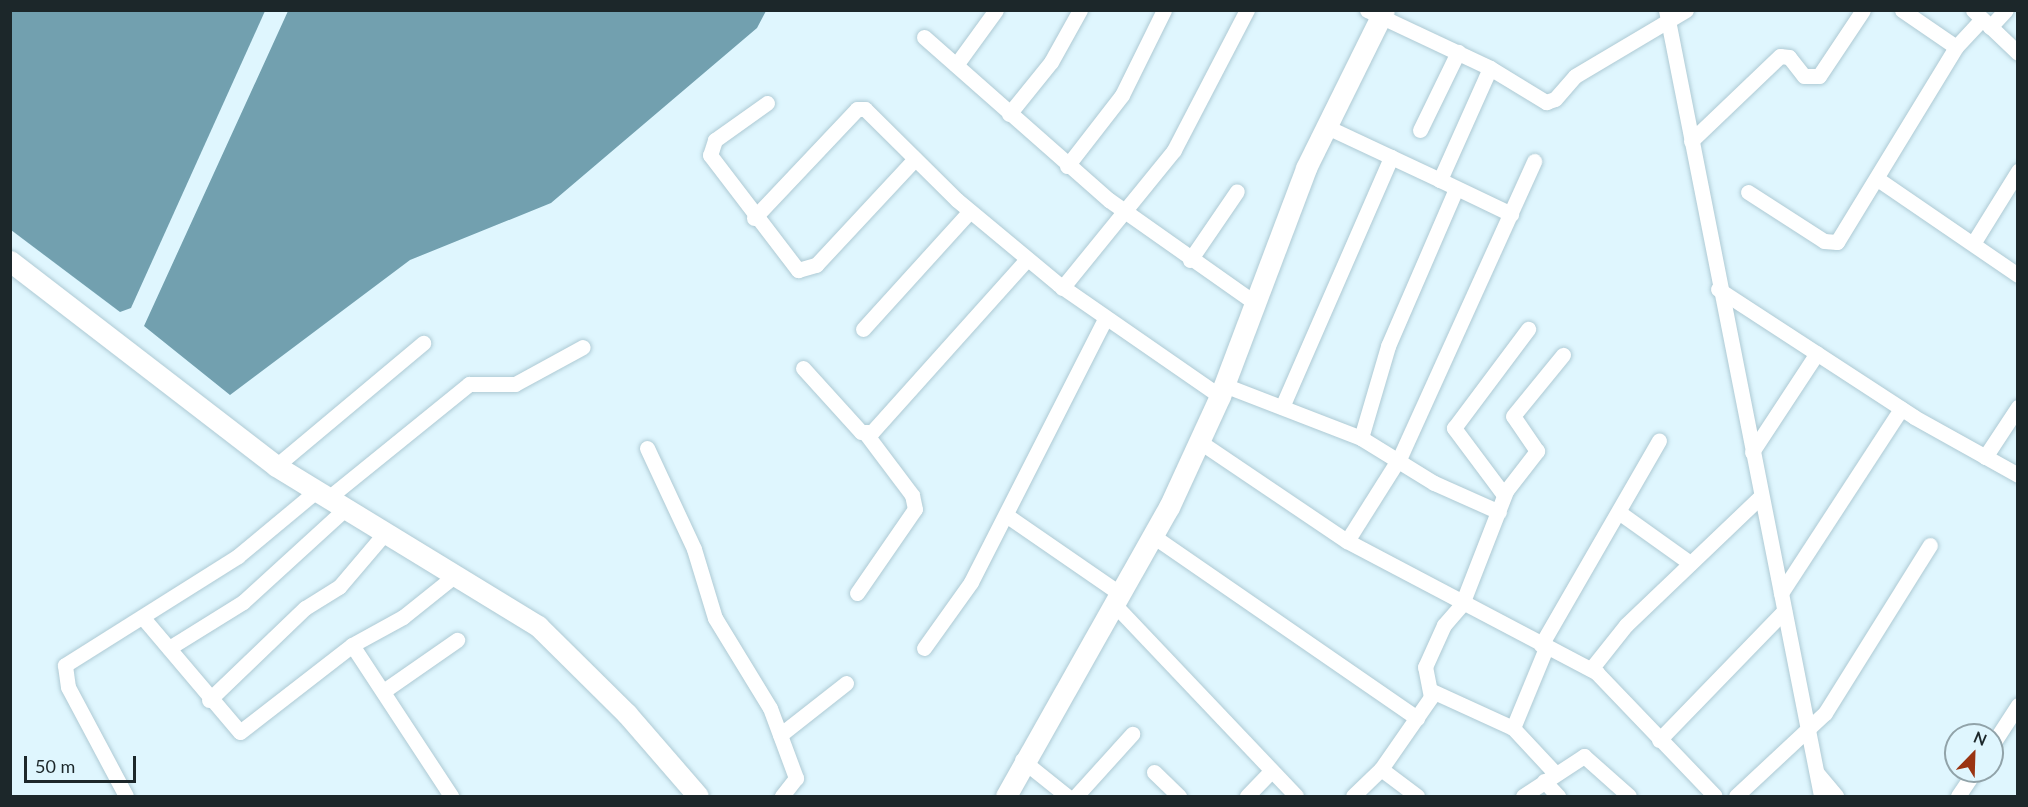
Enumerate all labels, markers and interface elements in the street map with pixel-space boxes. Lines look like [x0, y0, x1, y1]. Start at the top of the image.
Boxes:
north arrow [1944, 723, 2004, 783]
text: N [1971, 727, 1990, 749]
scale bar [27, 744, 140, 782]
text: 50 m [35, 755, 75, 777]

